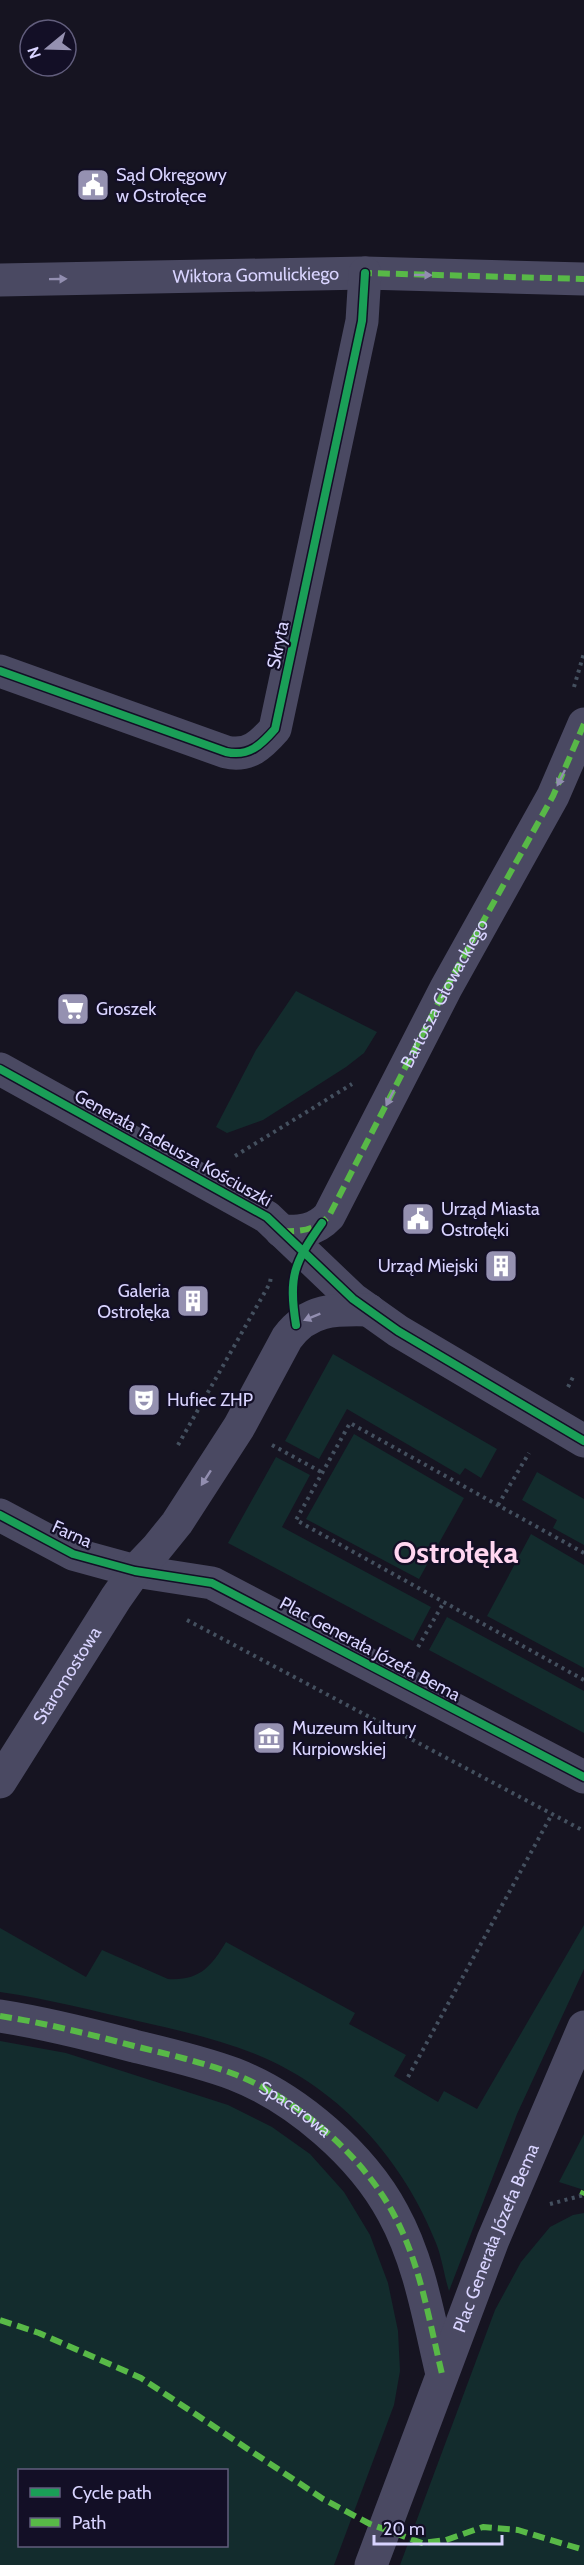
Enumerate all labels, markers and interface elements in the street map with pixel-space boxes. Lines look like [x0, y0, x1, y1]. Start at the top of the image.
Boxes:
north arrow [18, 18, 78, 78]
text: N [23, 44, 45, 61]
place label: Sąd Okręgowy w Ostrołęce [116, 164, 227, 207]
public building icon: Sąd Okręgowy w Ostrołęce [75, 167, 111, 203]
street label: Wiktora Gomulickiego [173, 262, 339, 288]
one-way arrow [414, 270, 433, 279]
one-way arrow [49, 274, 68, 284]
street label: Skryta [262, 619, 294, 671]
one-way arrow [557, 770, 566, 787]
street label: Bartosza Głowackiego [396, 915, 493, 1071]
supermarket icon: Groszek [55, 991, 91, 1027]
place label: Groszek [96, 998, 157, 1020]
street label: Generała Tadeusza Kościuszki [70, 1085, 276, 1211]
one-way arrow [385, 1090, 395, 1107]
place label: Urząd Miasta Ostrołęki [441, 1198, 540, 1241]
public building icon: Urząd Miasta Ostrołęki [400, 1201, 436, 1237]
building icon: Urząd Miejski [483, 1248, 519, 1284]
place label: Urząd Miejski [378, 1255, 478, 1277]
place label: Galeria Ostrołęka [97, 1280, 170, 1323]
building icon: Galeria Ostrołęka [175, 1283, 211, 1319]
one-way arrow [302, 1312, 320, 1322]
theatre icon: Hufiec ZHP [126, 1382, 162, 1418]
place label: Hufiec ZHP [167, 1389, 253, 1411]
one-way arrow [200, 1469, 212, 1485]
street label: Farna [49, 1516, 96, 1553]
district label: Ostrołęka [394, 1534, 518, 1571]
street label: Plac Generała Józefa Bema [276, 1592, 464, 1706]
street label: Staromostowa [28, 1622, 106, 1728]
place label: Muzeum Kultury Kurpiowskiej [292, 1717, 416, 1760]
museum icon: Muzeum Kultury Kurpiowskiej [251, 1720, 287, 1756]
street label: Spacerowa [255, 2076, 336, 2142]
street label: Plac Generała Józefa Bema [448, 2140, 544, 2336]
legend [18, 2469, 228, 2547]
text: Cycle path [72, 2482, 152, 2504]
scale bar [374, 2508, 502, 2546]
text: Path [72, 2512, 106, 2534]
text: 20 m [383, 2518, 425, 2540]

